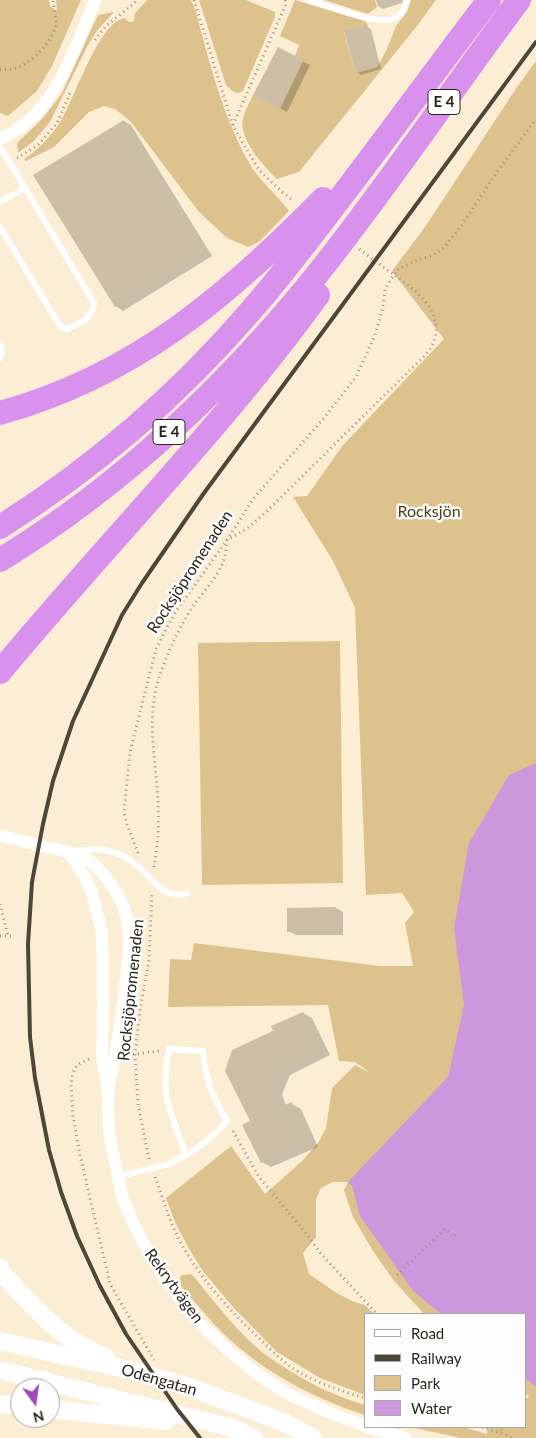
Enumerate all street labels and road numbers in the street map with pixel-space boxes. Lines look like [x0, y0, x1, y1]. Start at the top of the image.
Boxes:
road number: E 4 [428, 90, 460, 114]
road number: E 4 [153, 420, 185, 444]
street label: Rocksjöpromenaden [143, 507, 237, 637]
street label: Rocksjöpromenaden [114, 918, 148, 1062]
street label: Rekrytvägen [141, 1245, 207, 1327]
street label: Odengatan [119, 1360, 199, 1400]

